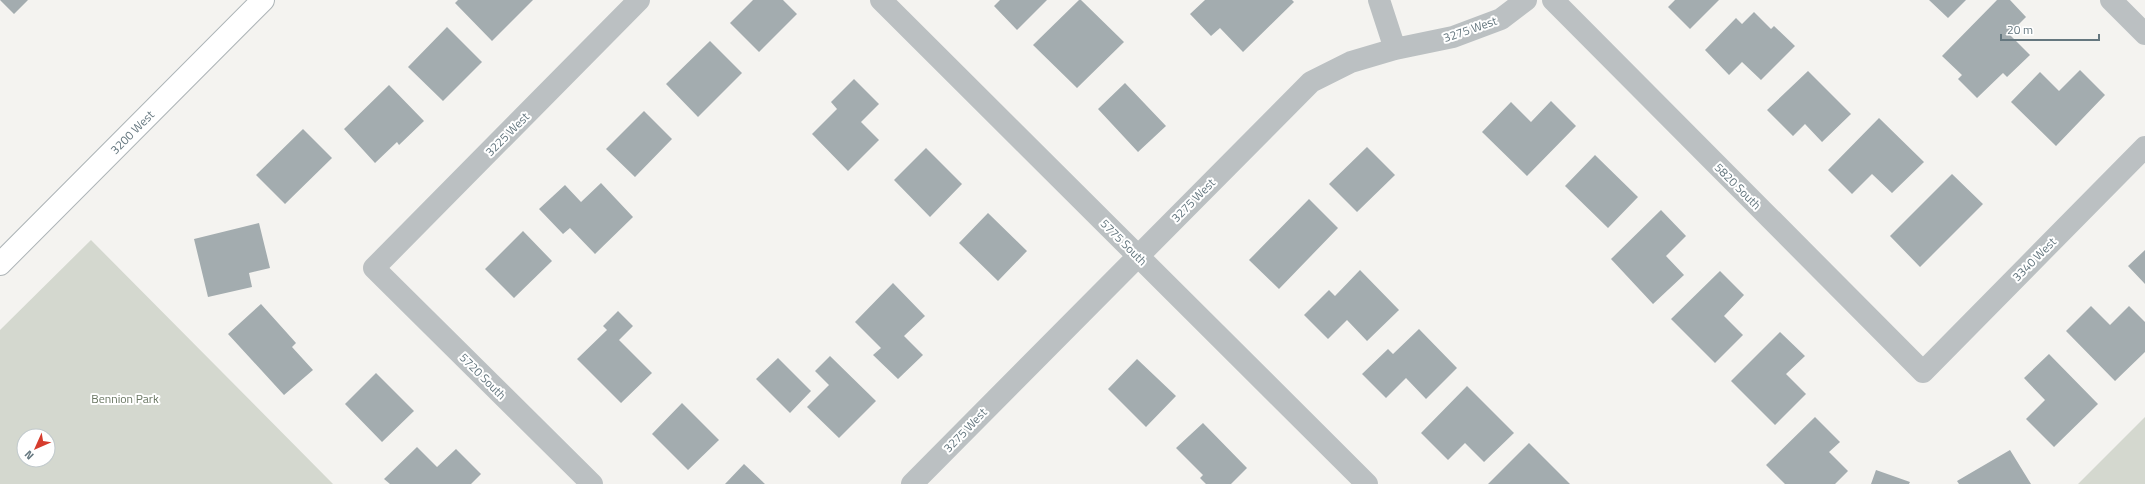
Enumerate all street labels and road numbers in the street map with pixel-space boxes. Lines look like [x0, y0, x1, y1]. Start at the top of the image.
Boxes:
street label: 3275 West [1441, 11, 1500, 47]
street label: 3200 West [106, 105, 159, 158]
street label: 3225 West [481, 107, 534, 160]
street label: 5820 South [1710, 158, 1766, 214]
street label: 3275 West [1167, 173, 1220, 226]
street label: 5775 South [1096, 214, 1152, 270]
street label: 3340 West [2008, 232, 2061, 285]
street label: 5720 South [455, 348, 511, 404]
street label: 3275 West [939, 403, 992, 457]

